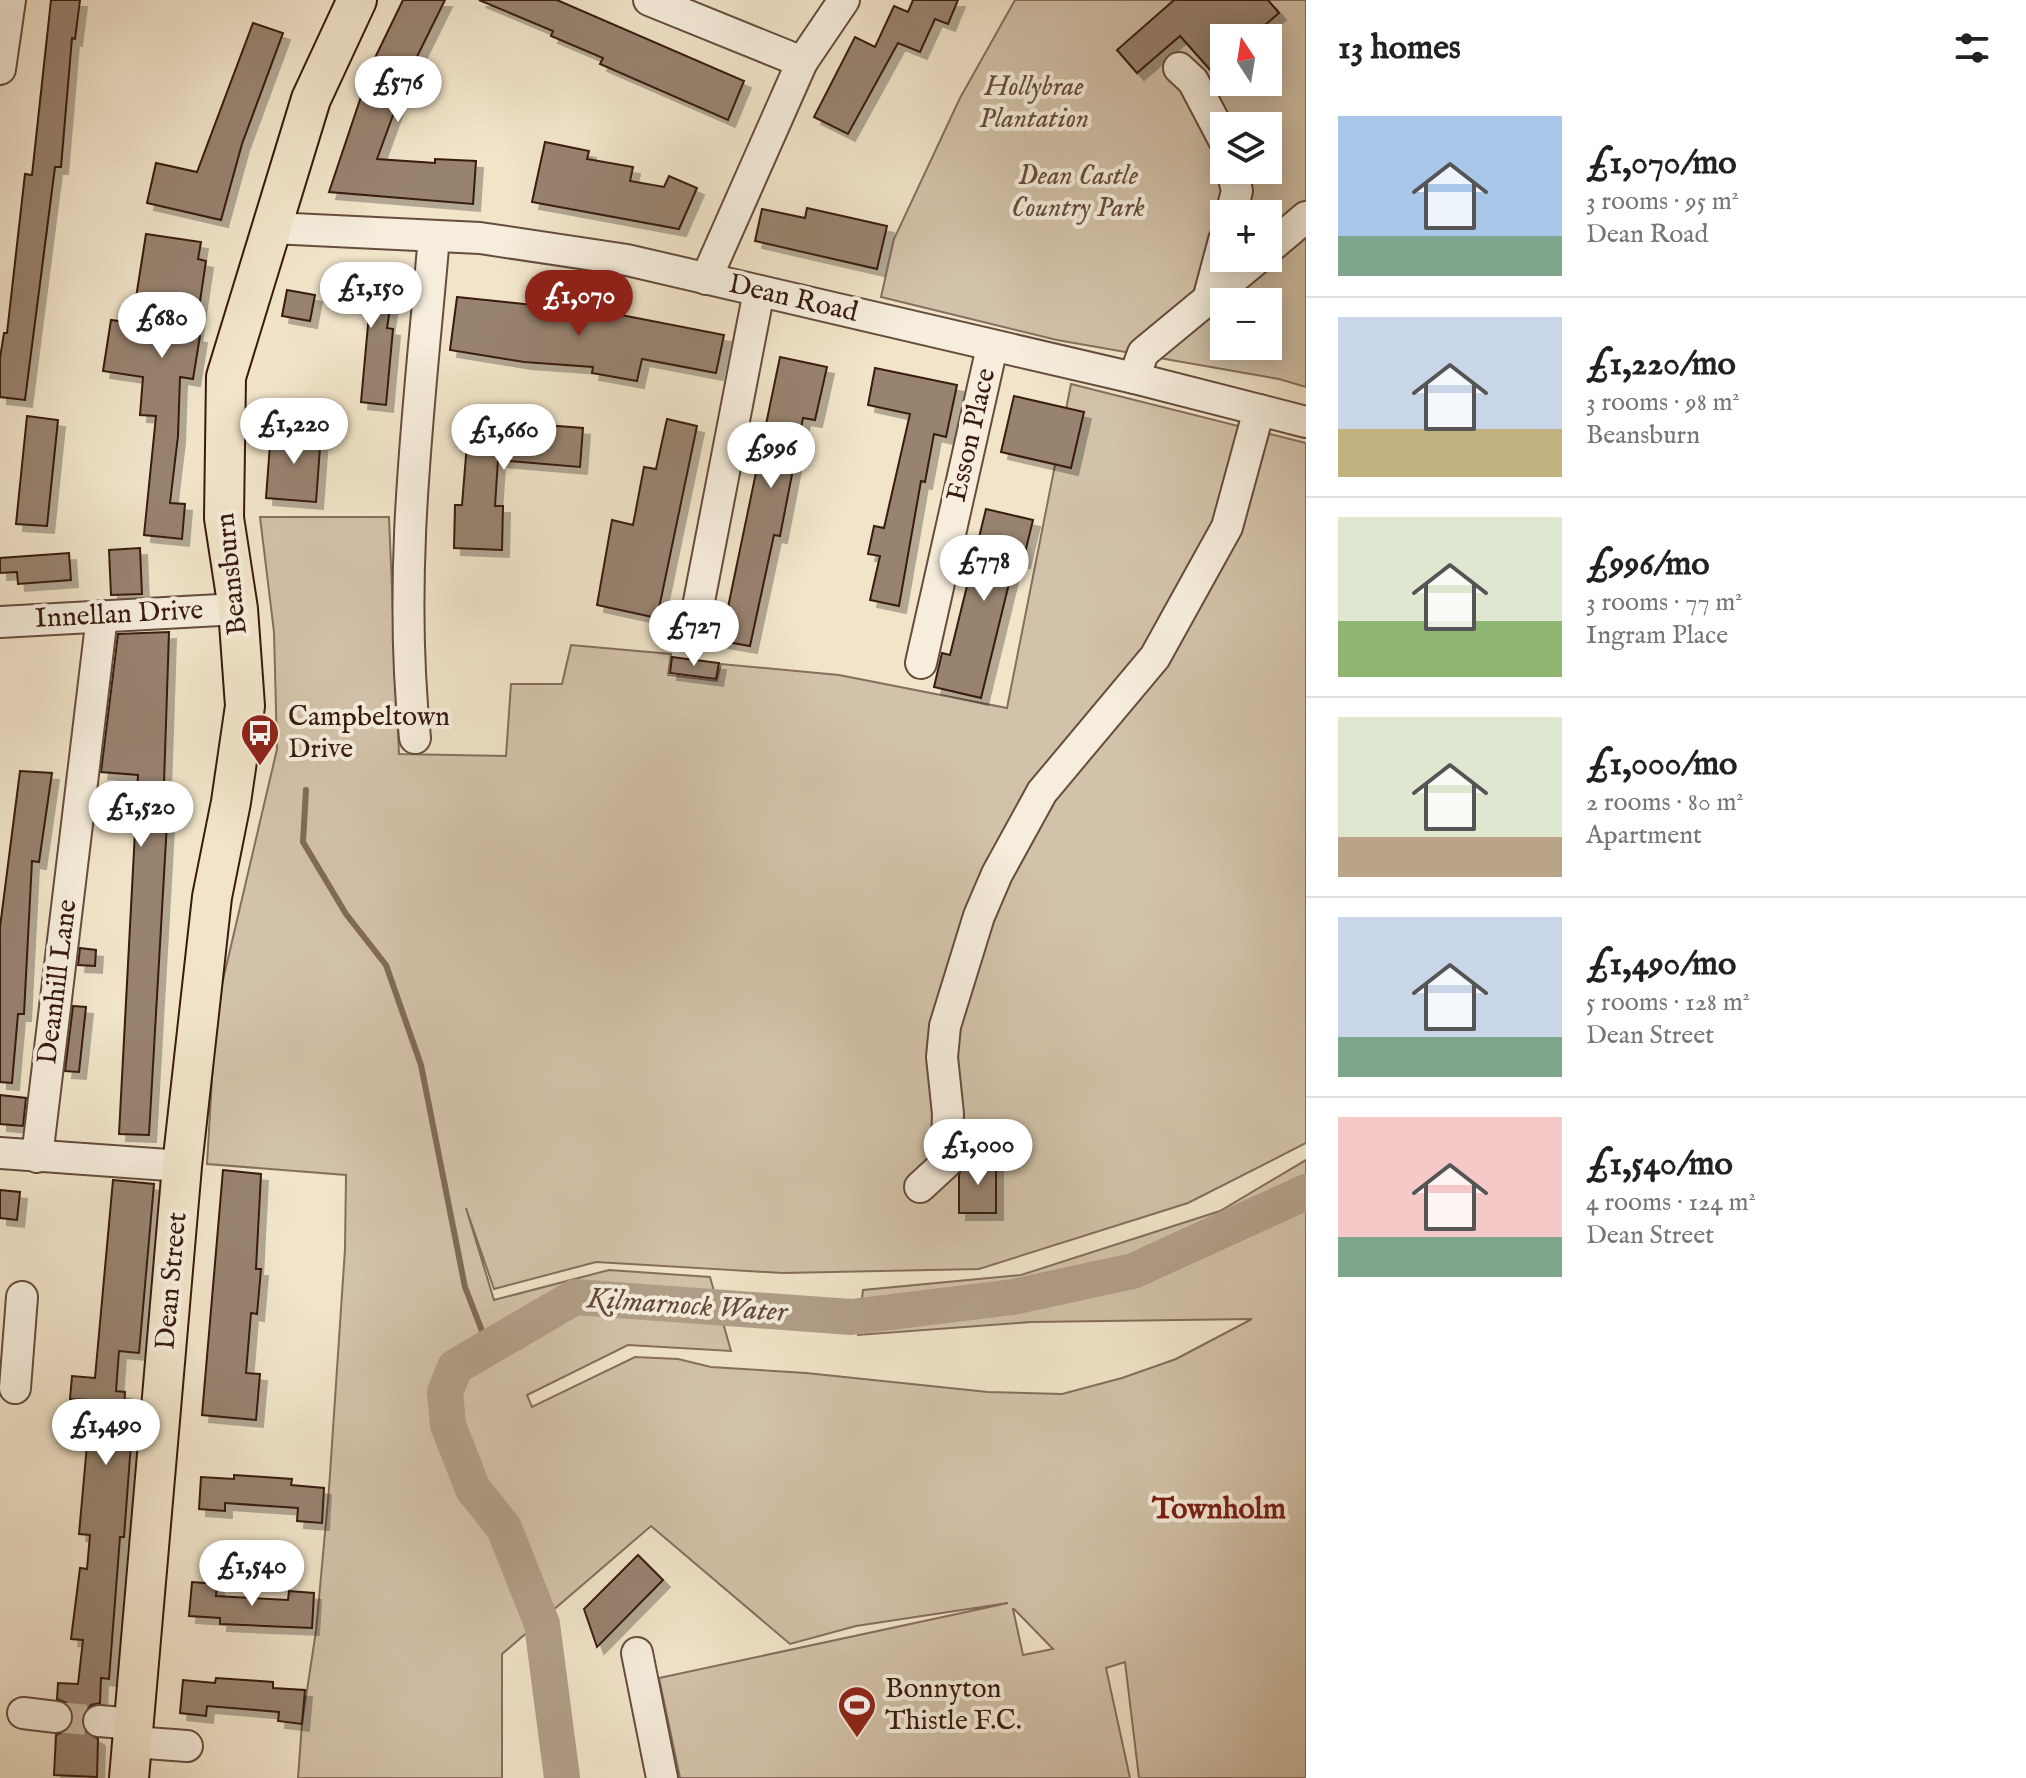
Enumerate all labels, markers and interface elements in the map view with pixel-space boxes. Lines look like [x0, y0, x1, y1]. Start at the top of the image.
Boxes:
north arrow [1210, 24, 1282, 96]
map controls [1210, 24, 1282, 360]
icon: filters [1950, 26, 1994, 70]
text: 13 homes [1338, 27, 1461, 70]
pin: £576 [351, 56, 445, 124]
text: £576 [373, 65, 423, 98]
park label: Hollybrae Plantation [979, 70, 1089, 137]
button: layers [1210, 112, 1282, 184]
text: £1,070/mo [1586, 142, 1737, 185]
icon: home [1402, 148, 1498, 244]
park label: Dean Castle Country Park [1011, 159, 1145, 226]
text: 3 rooms · 95 m² [1586, 185, 1739, 218]
button: + [1210, 200, 1282, 272]
text: Dean Road [1586, 218, 1708, 251]
pin: £1,150 [306, 262, 436, 330]
street label: Dean Road [725, 267, 861, 331]
pin: £1,070 [514, 270, 644, 338]
text: £1,150 [338, 271, 404, 304]
text: £1,070 [543, 279, 615, 312]
button: − [1210, 288, 1282, 360]
pin: £680 [115, 292, 209, 360]
text: £680 [136, 301, 188, 334]
text: £1,220/mo [1586, 343, 1736, 386]
icon: home [1402, 349, 1498, 445]
street label: Esson Place [940, 365, 1004, 505]
text: 3 rooms · 98 m² [1586, 386, 1740, 419]
pin: £1,220 [229, 398, 359, 466]
pin: £1,660 [439, 404, 569, 472]
text: £1,220 [258, 407, 330, 440]
text: £1,660 [469, 413, 539, 446]
text: Beansburn [1586, 419, 1700, 452]
pin: £996 [724, 422, 818, 490]
text: £996 [745, 431, 797, 464]
street label: Beansburn [208, 511, 256, 637]
pin: £778 [937, 535, 1031, 603]
text: £996/mo [1586, 543, 1710, 586]
text: £778 [958, 544, 1010, 577]
icon: home [1402, 549, 1498, 645]
text: 3 rooms · 77 m² [1586, 586, 1743, 619]
street label: Innellan Drive [34, 593, 204, 637]
pin: £727 [647, 600, 741, 668]
text: £727 [667, 609, 721, 642]
text: Ingram Place [1586, 619, 1728, 652]
place label: Campbeltown Drive [288, 700, 450, 767]
bus stop icon: Campbeltown Drive [239, 712, 281, 767]
text: £1,000/mo [1586, 743, 1737, 786]
icon: home [1402, 749, 1498, 845]
pin: £1,520 [76, 781, 206, 849]
text: 2 rooms · 80 m² [1586, 786, 1744, 819]
text: £1,520 [107, 790, 175, 823]
text: Apartment [1586, 819, 1702, 852]
street label: Deanhill Lane [31, 897, 86, 1066]
text: £1,490/mo [1586, 943, 1736, 986]
icon: home [1402, 949, 1498, 1045]
text: 5 rooms · 128 m² [1586, 986, 1750, 1019]
text: Dean Street [1586, 1019, 1714, 1052]
pin: £1,000 [913, 1119, 1043, 1187]
text: £1,000 [942, 1128, 1014, 1161]
text: £1,540/mo [1586, 1143, 1733, 1186]
icon: home [1402, 1149, 1498, 1245]
text: 4 rooms · 124 m² [1586, 1186, 1756, 1219]
street label: Dean Street [149, 1210, 195, 1351]
text: Dean Street [1586, 1219, 1714, 1252]
water label: Kilmarnock Water [585, 1280, 790, 1332]
pin: £1,490 [41, 1399, 171, 1467]
text: £1,490 [70, 1408, 142, 1441]
district label: Townholm [1151, 1491, 1286, 1529]
pin: £1,540 [187, 1540, 317, 1608]
text: £1,540 [217, 1549, 287, 1582]
place label: Bonnyton Thistle F.C. [885, 1672, 1022, 1739]
sports icon: Bonnyton Thistle F.C. [836, 1684, 878, 1739]

